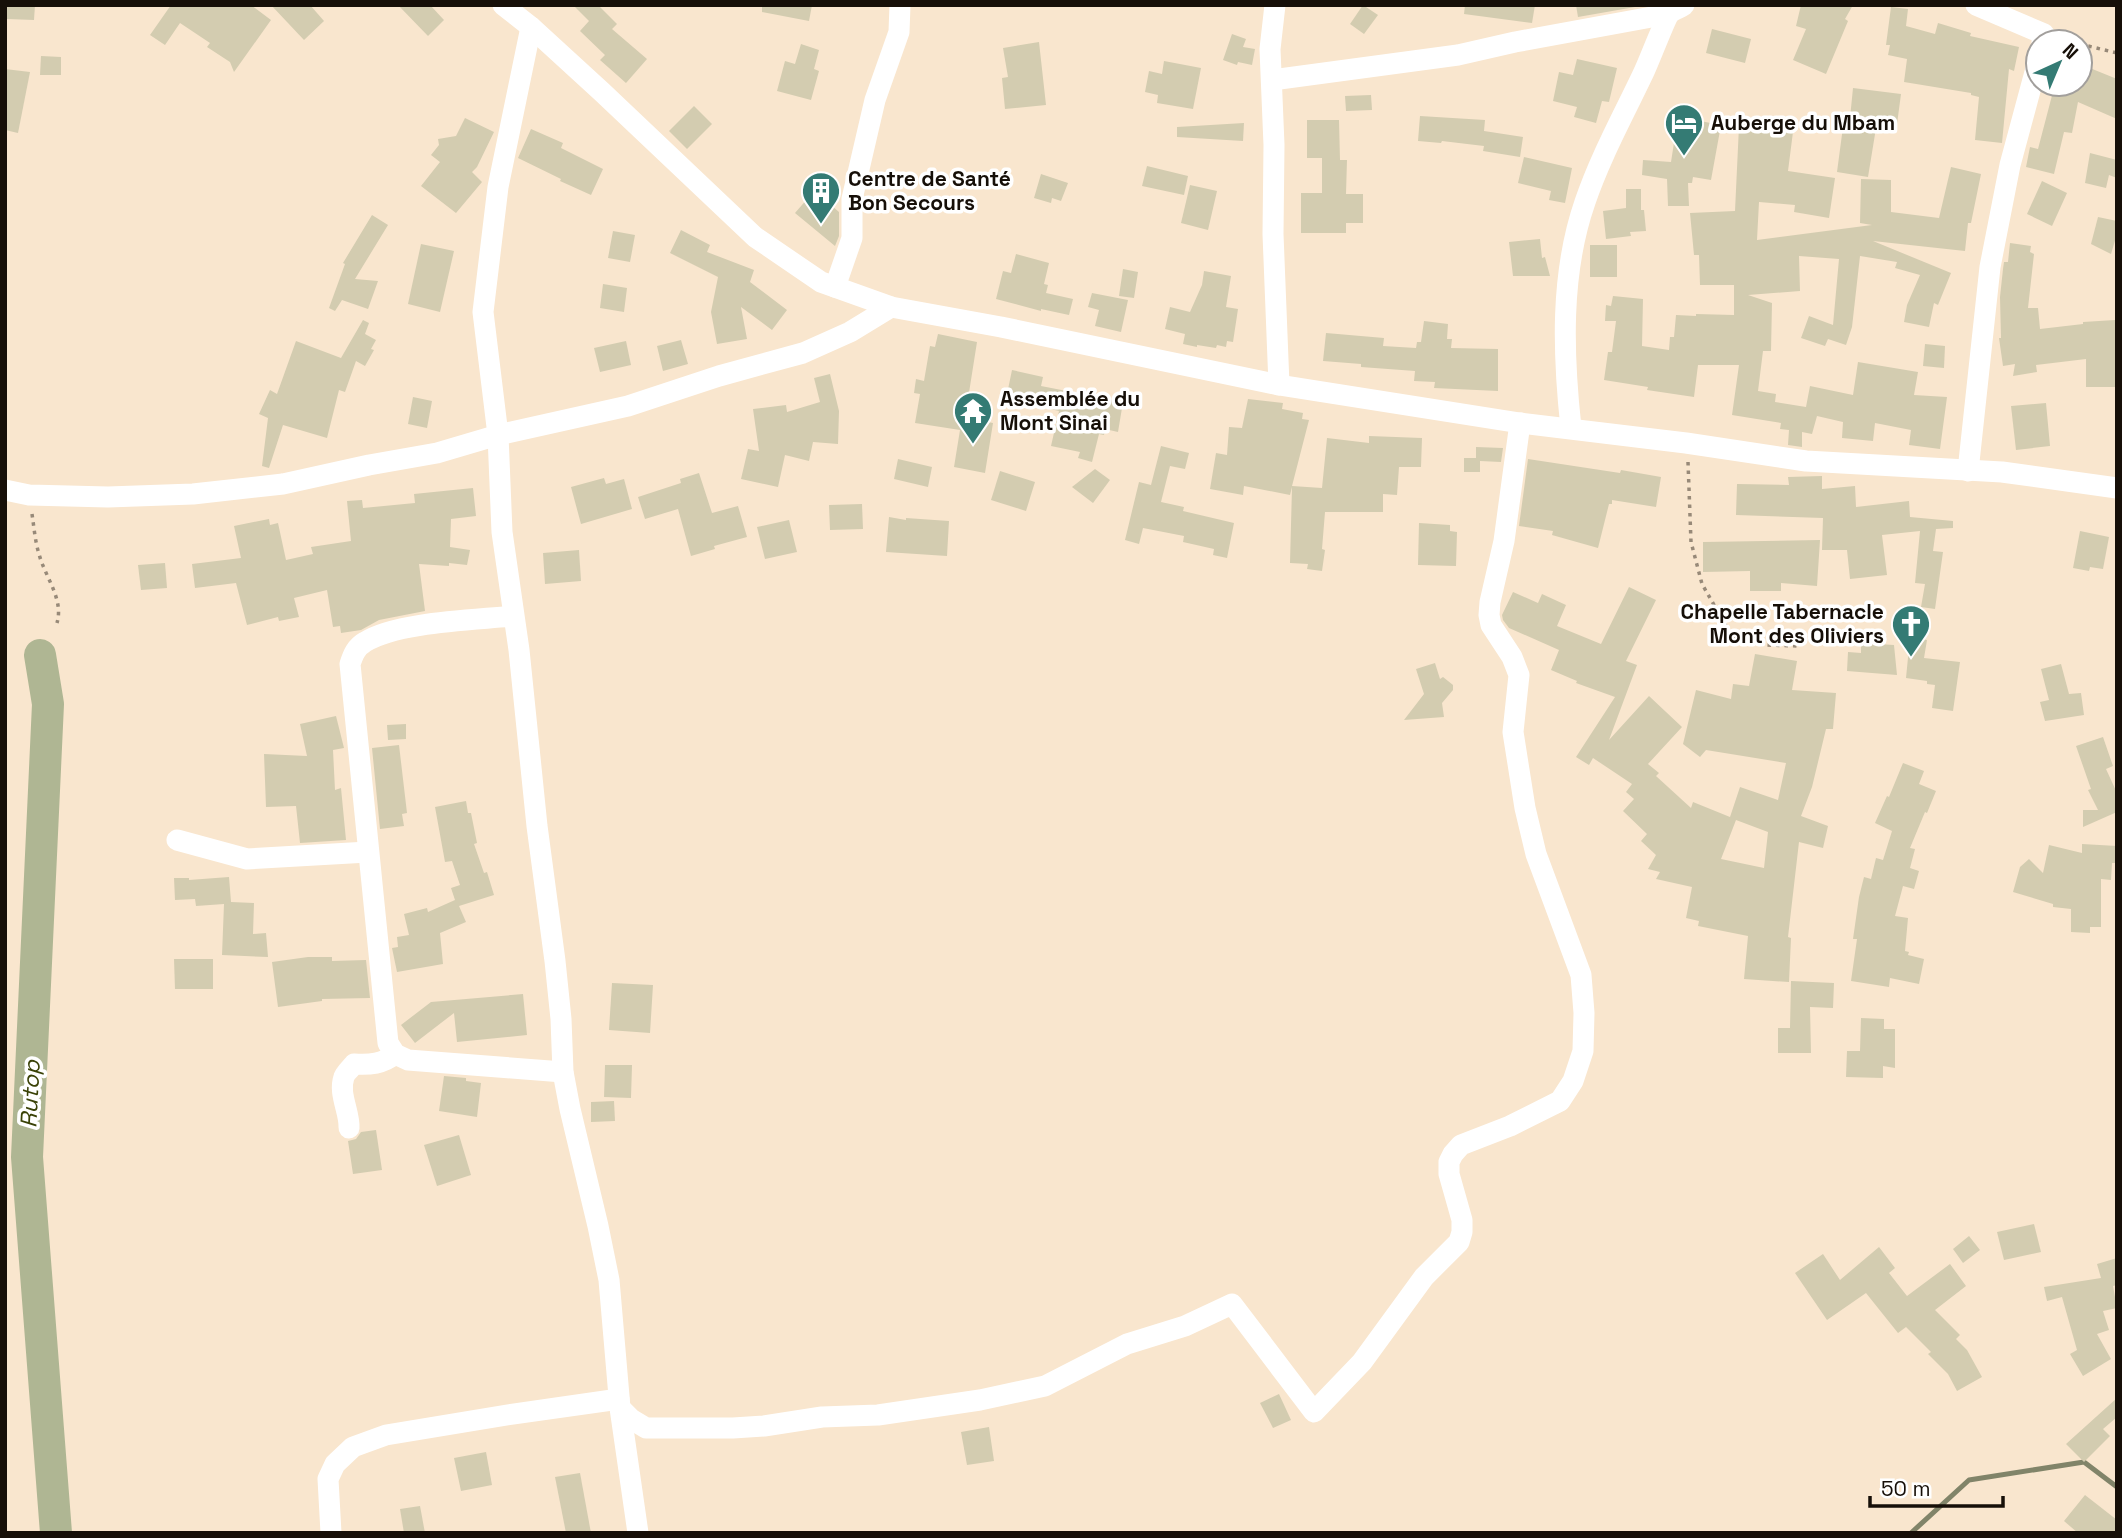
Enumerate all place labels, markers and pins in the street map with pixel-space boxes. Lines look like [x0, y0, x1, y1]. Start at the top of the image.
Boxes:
hotel icon: Auberge du Mbam [1663, 102, 1705, 157]
place label: Auberge du Mbam [1711, 109, 1895, 136]
place label: Centre de Santé Bon Secours [848, 165, 1011, 216]
building icon: Centre de Santé Bon Secours [800, 170, 842, 225]
place label: Assemblée du Mont Sinai [1000, 385, 1140, 436]
temple icon: Assemblée du Mont Sinai [952, 390, 994, 445]
place label: Chapelle Tabernacle Mont des Oliviers [1681, 598, 1884, 649]
church icon: Chapelle Tabernacle Mont des Oliviers [1890, 603, 1932, 658]

